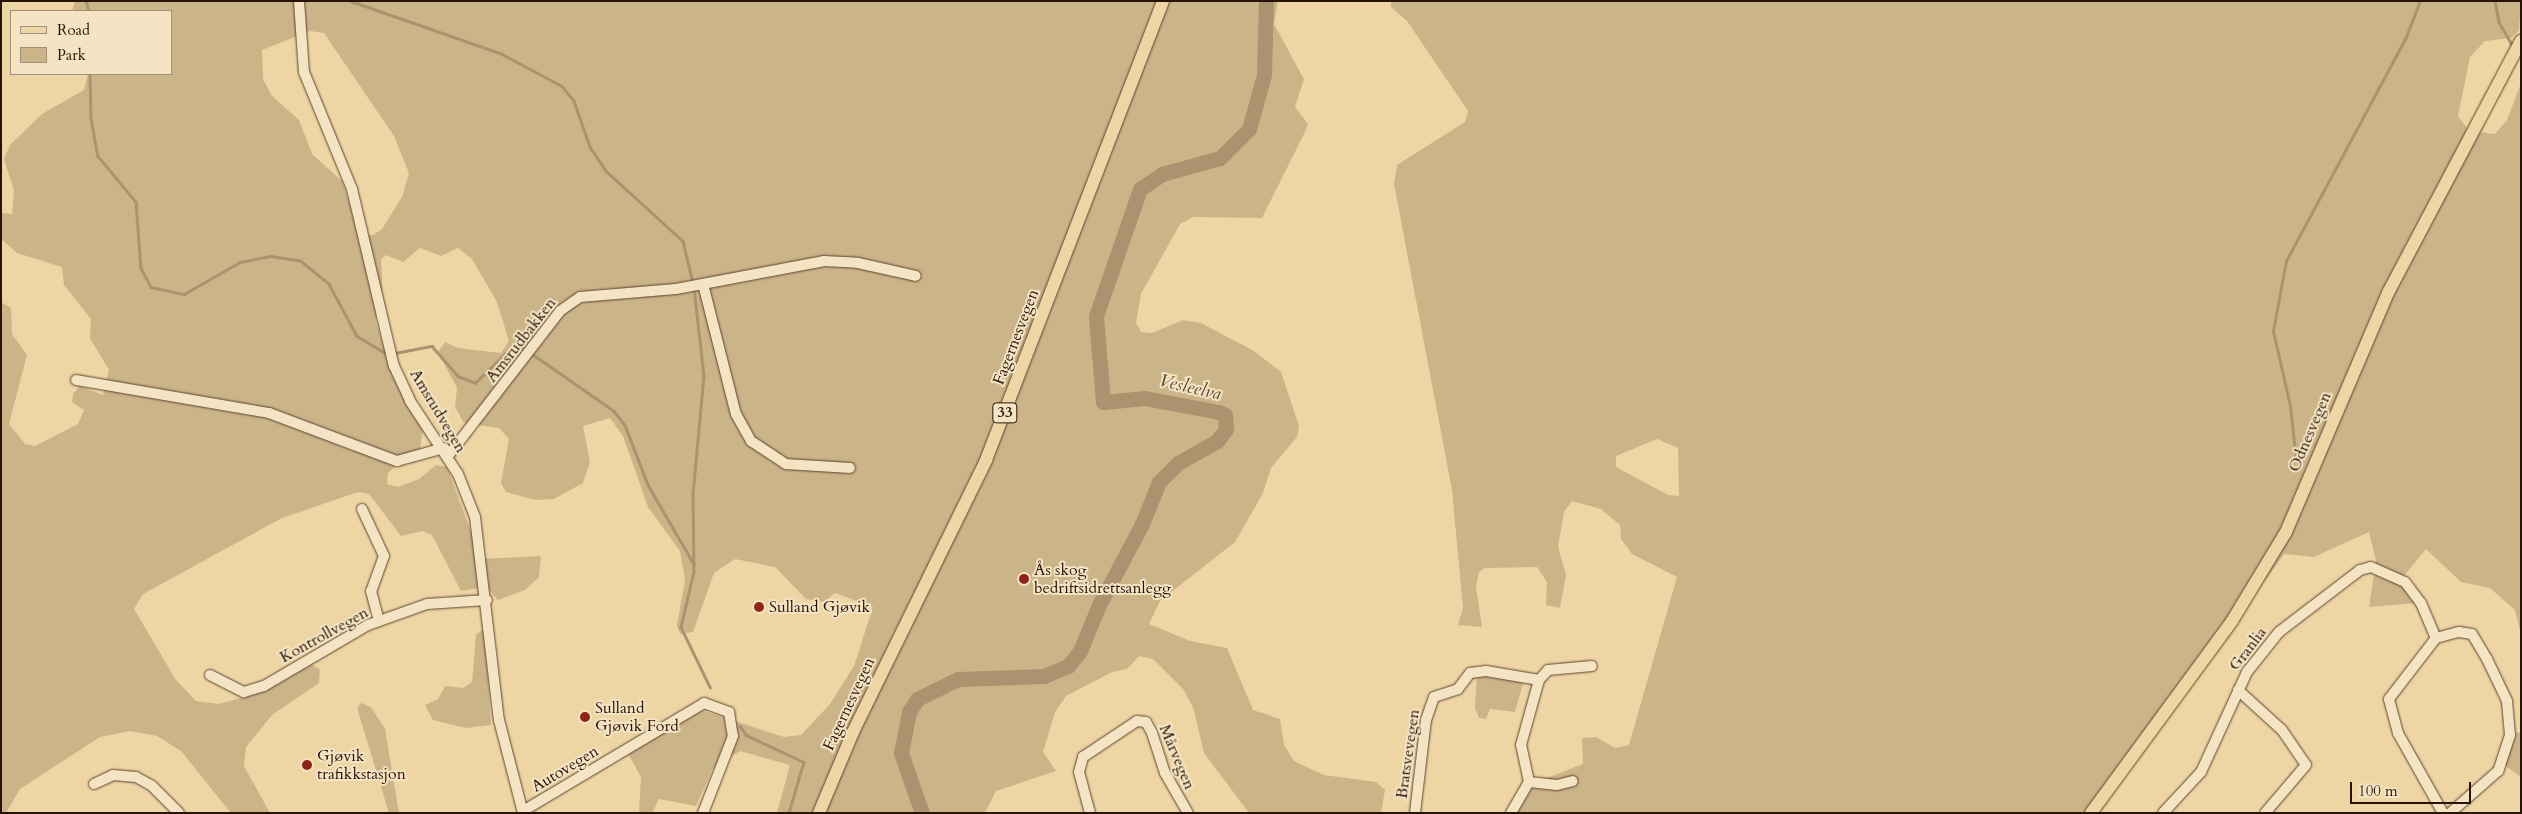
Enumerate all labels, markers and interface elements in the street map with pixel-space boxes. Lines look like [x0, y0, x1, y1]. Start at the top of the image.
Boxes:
legend [10, 10, 172, 75]
text: Road [57, 20, 90, 40]
text: Park [57, 45, 86, 65]
street label: Fagernesvegen [989, 287, 1043, 387]
street label: Amsrudbakken [482, 294, 560, 386]
street label: Amsrudvegen [406, 366, 470, 456]
water label: Vesleelva [1157, 370, 1223, 406]
street label: Odnesvegen [2285, 389, 2335, 475]
road number: 33 [991, 400, 1019, 426]
place label: Ås skog bedriftsidrettsanlegg [1034, 560, 1171, 598]
marker: Ås skog bedriftsidrettsanlegg [1018, 573, 1030, 585]
place label: Sulland Gjøvik [769, 597, 870, 617]
marker: Sulland Gjøvik [753, 601, 765, 613]
street label: Kontrollvegen [276, 603, 372, 667]
street label: Granlia [2225, 623, 2271, 675]
street label: Fagernesvegen [819, 654, 879, 754]
place label: Sulland Gjøvik Ford [595, 698, 679, 736]
street label: Bratsvevegen [1392, 708, 1424, 800]
marker: Sulland Gjøvik Ford [579, 711, 591, 723]
street label: Mårvegen [1155, 722, 1199, 792]
street label: Autovegen [528, 742, 602, 796]
place label: Gjøvik trafikkstasjon [317, 746, 406, 784]
marker: Gjøvik trafikkstasjon [301, 759, 313, 771]
scale bar [2352, 772, 2473, 804]
text: 100 m [2358, 781, 2398, 801]

